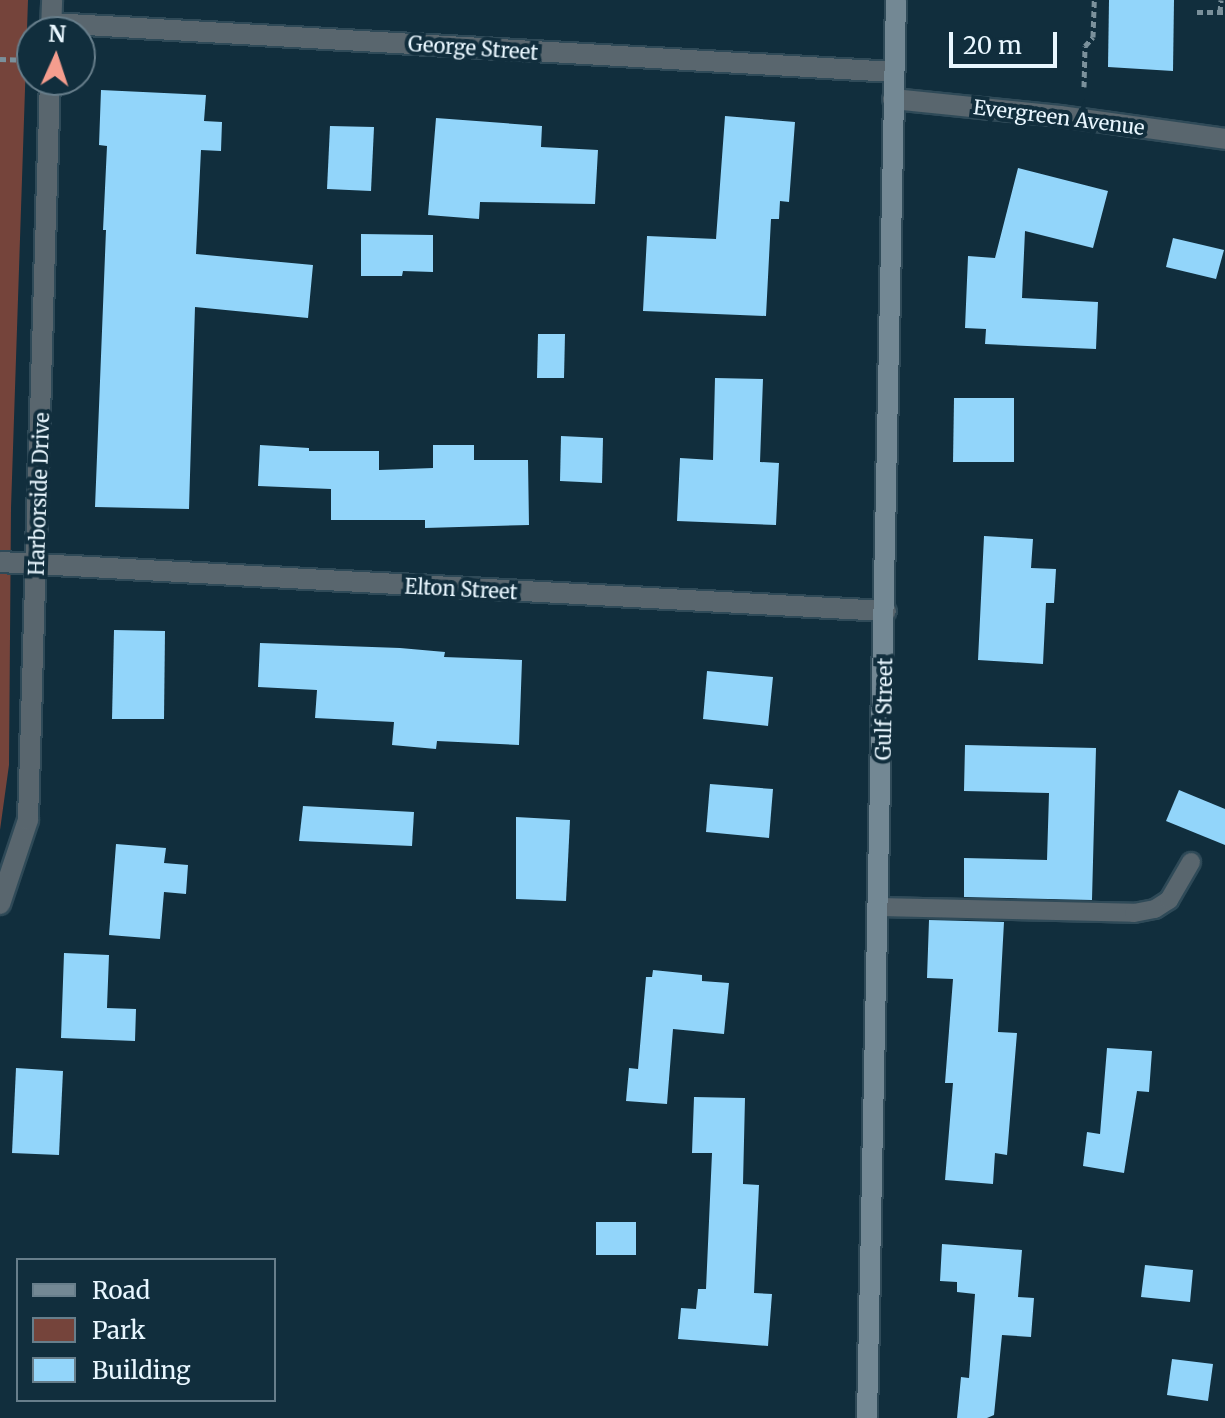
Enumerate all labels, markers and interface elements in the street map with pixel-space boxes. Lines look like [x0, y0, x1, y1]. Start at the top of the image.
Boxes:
north arrow [16, 16, 96, 96]
scale bar [953, 16, 1061, 66]
text: N [48, 20, 67, 48]
text: 20 m [963, 30, 1022, 61]
street label: George Street [407, 31, 539, 65]
street label: Evergreen Avenue [972, 95, 1146, 139]
street label: Harborside Drive [24, 412, 54, 576]
street label: Elton Street [404, 574, 518, 604]
street label: Gulf Street [871, 657, 897, 761]
legend [16, 1258, 276, 1402]
text: Road [92, 1275, 150, 1306]
text: Park [92, 1315, 145, 1346]
text: Building [92, 1355, 191, 1386]

